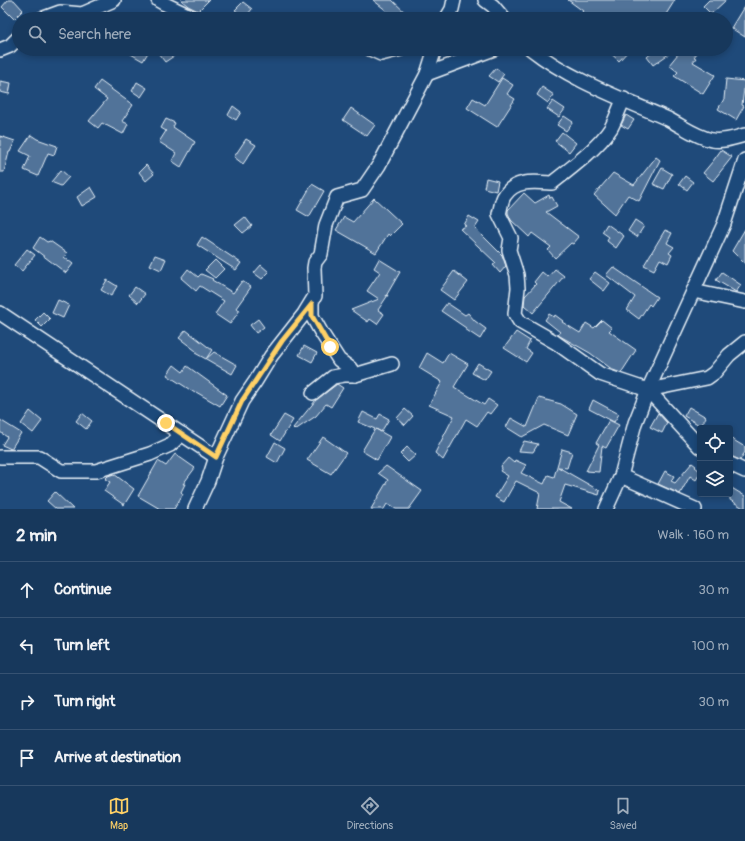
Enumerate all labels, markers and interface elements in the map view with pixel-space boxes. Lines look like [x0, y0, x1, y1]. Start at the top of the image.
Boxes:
search box [12, 12, 733, 56]
icon: search [26, 23, 48, 45]
text: Search here [58, 25, 131, 44]
route start [321, 338, 339, 356]
route end [157, 414, 175, 432]
map controls [697, 425, 733, 497]
button: locate [697, 425, 733, 461]
button: layers [697, 461, 733, 497]
text: 2 min [16, 525, 57, 546]
text: Walk · 160 m [658, 527, 729, 543]
icon: ahead [16, 579, 38, 601]
text: Continue [54, 580, 112, 599]
text: 30 m [699, 582, 729, 598]
icon: left [16, 635, 38, 657]
text: Turn left [54, 636, 110, 655]
text: 100 m [692, 638, 729, 654]
icon: right [16, 691, 38, 713]
text: Turn right [54, 692, 115, 711]
text: 30 m [699, 694, 729, 710]
icon: arrive [16, 747, 38, 769]
text: Arrive at destination [54, 748, 181, 767]
tab: Map [108, 795, 130, 832]
tab: Directions [346, 795, 393, 832]
tab: Saved [610, 795, 637, 832]

